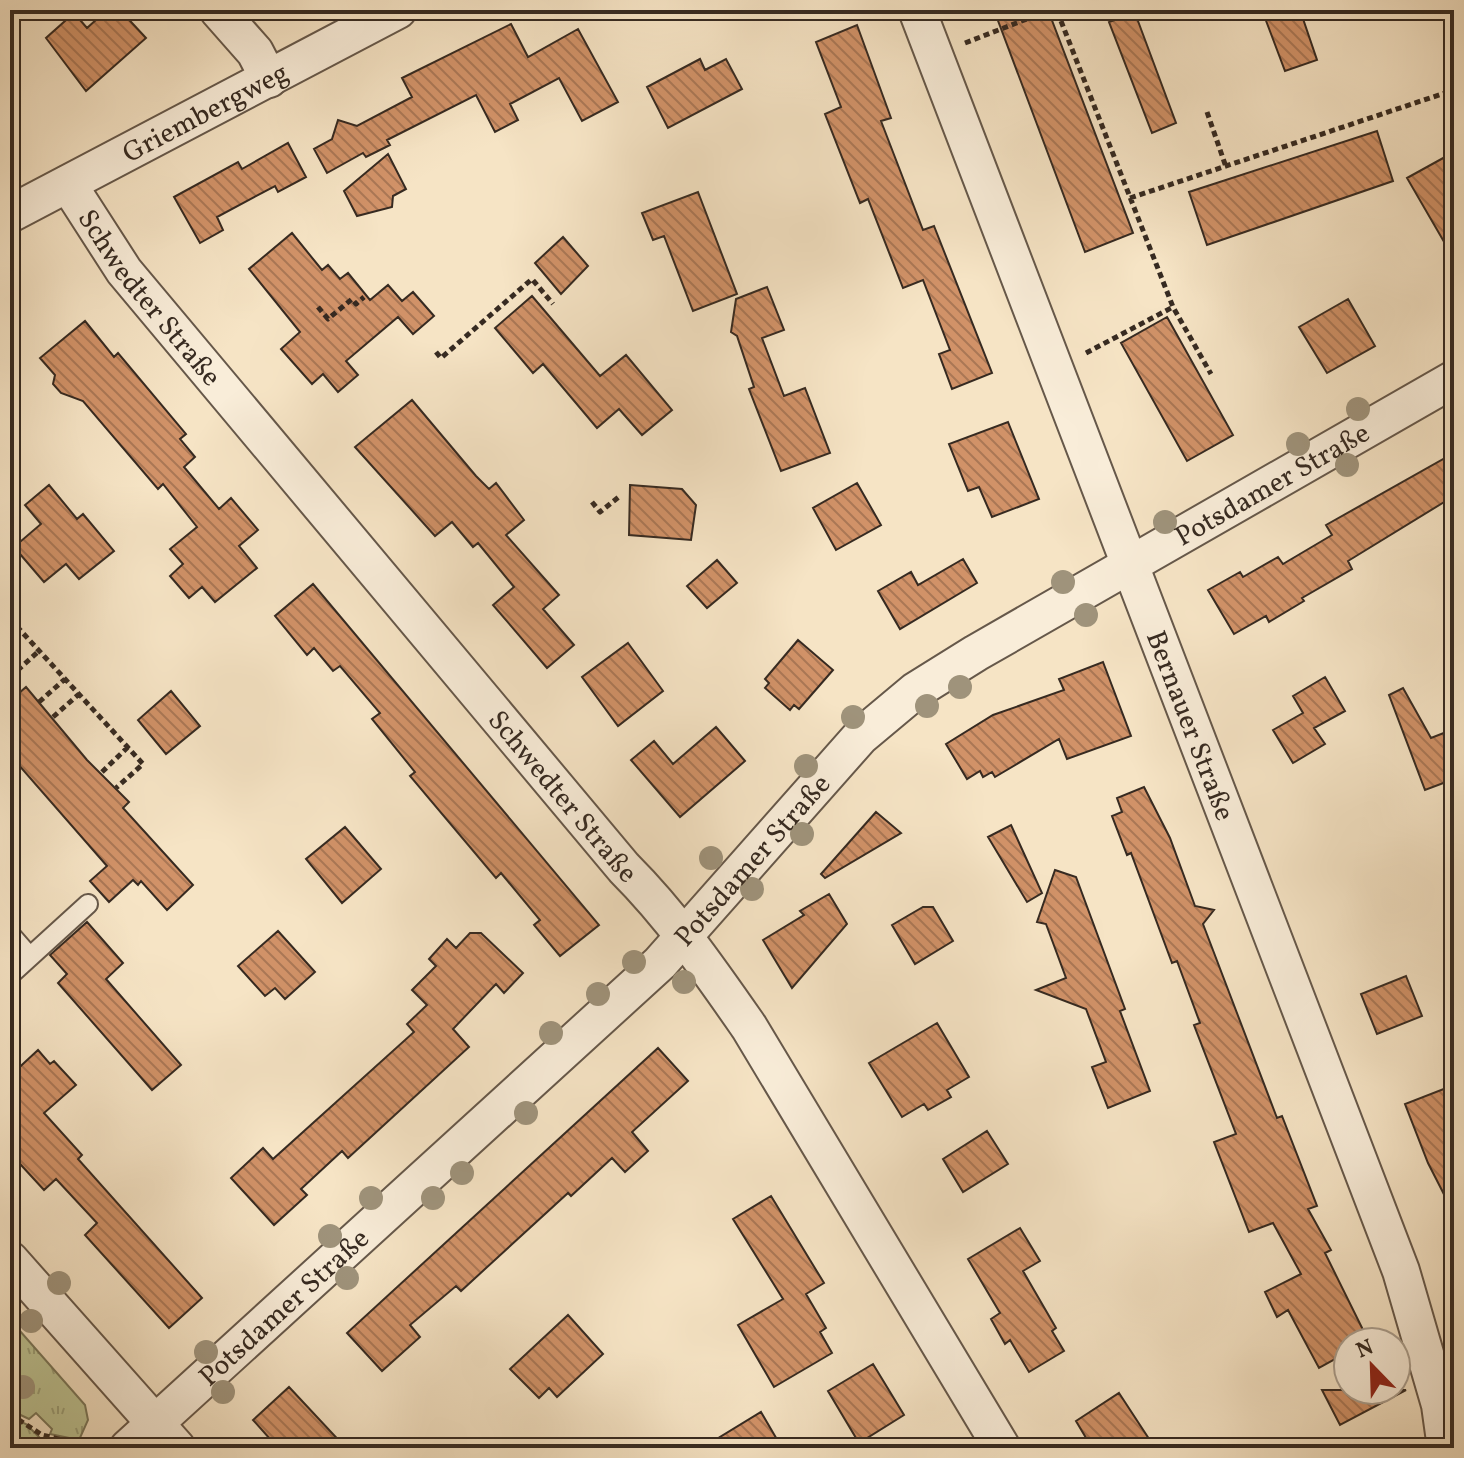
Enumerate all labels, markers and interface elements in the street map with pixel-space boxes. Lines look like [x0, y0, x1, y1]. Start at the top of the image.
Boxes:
street label: Griembergweg [116, 54, 296, 174]
street label: Schwedter Straße [67, 202, 229, 395]
street label: Potsdamer Straße [1168, 414, 1377, 557]
street label: Bernauer Straße [1135, 625, 1243, 827]
street label: Schwedter Straße [478, 703, 645, 893]
street label: Potsdamer Straße [666, 766, 840, 956]
street label: Potsdamer Straße [191, 1220, 379, 1396]
north arrow [1332, 1326, 1412, 1406]
text: N [1352, 1332, 1379, 1367]

